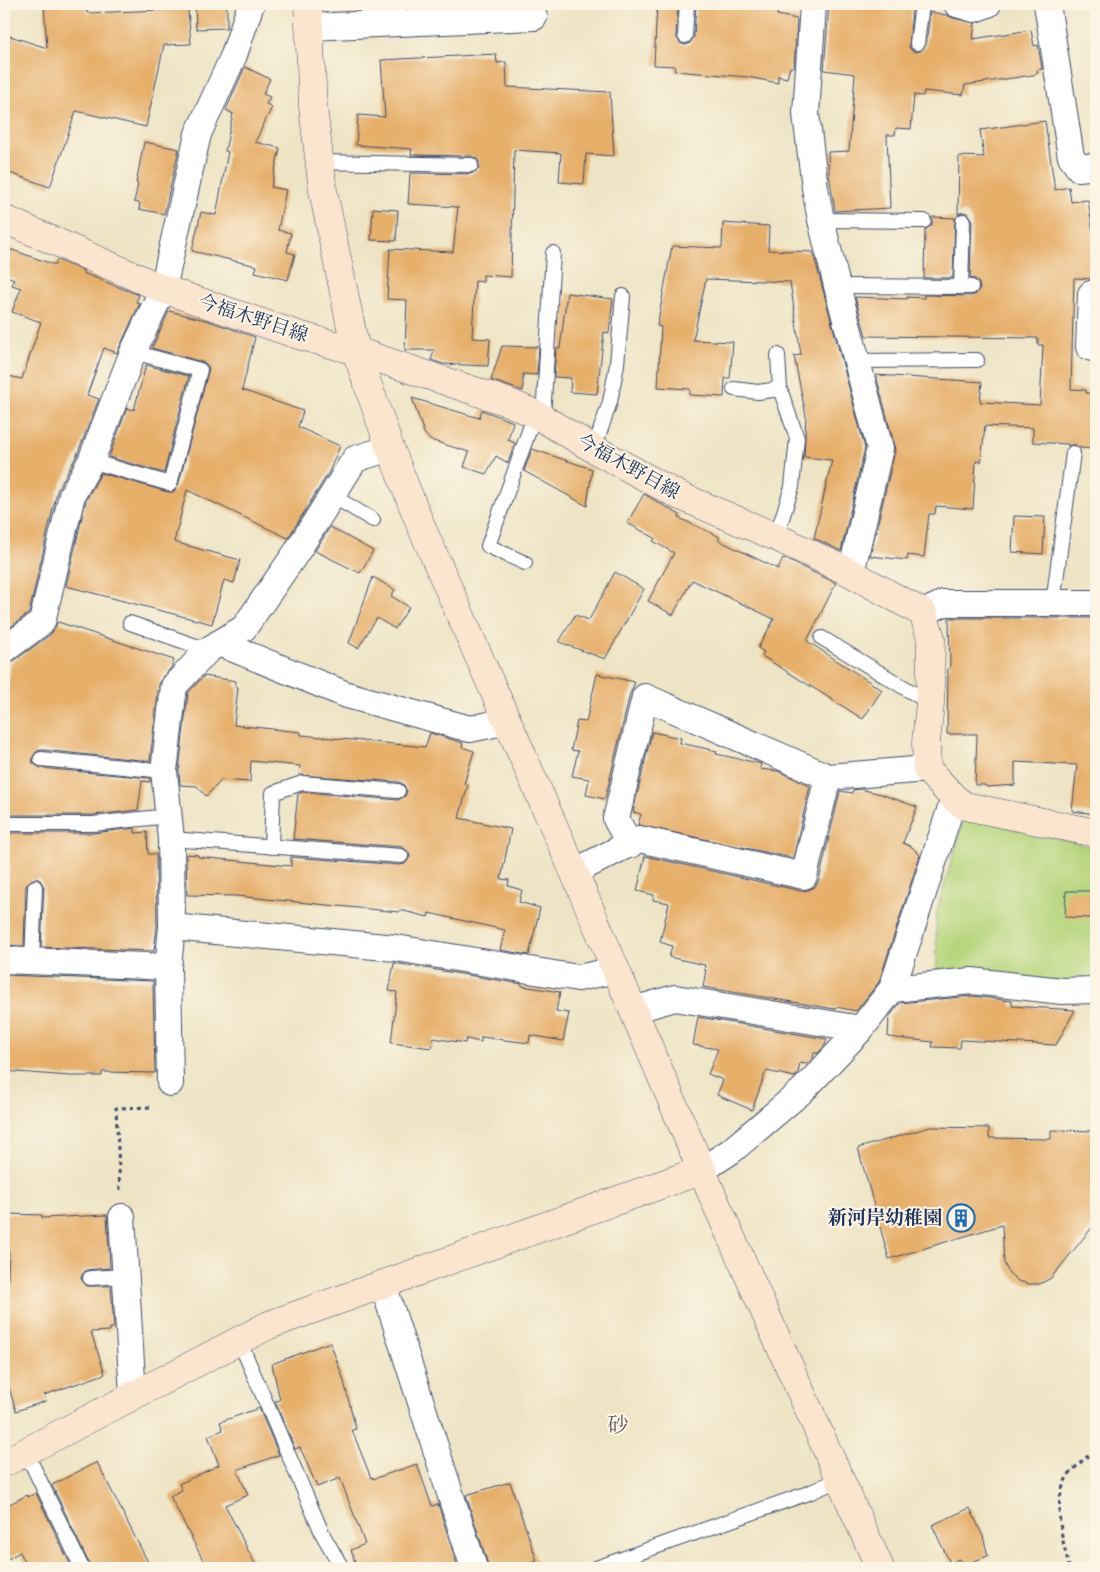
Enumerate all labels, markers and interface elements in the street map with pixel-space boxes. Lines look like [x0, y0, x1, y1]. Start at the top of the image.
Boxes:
street label: 今福木野目線 [195, 290, 311, 348]
street label: 今福木野目線 [573, 429, 683, 505]
building icon: 新河岸幼稚園 [946, 1203, 976, 1233]
place label: 新河岸幼稚園 [828, 1207, 942, 1230]
district label: 砂 [608, 1413, 629, 1439]

